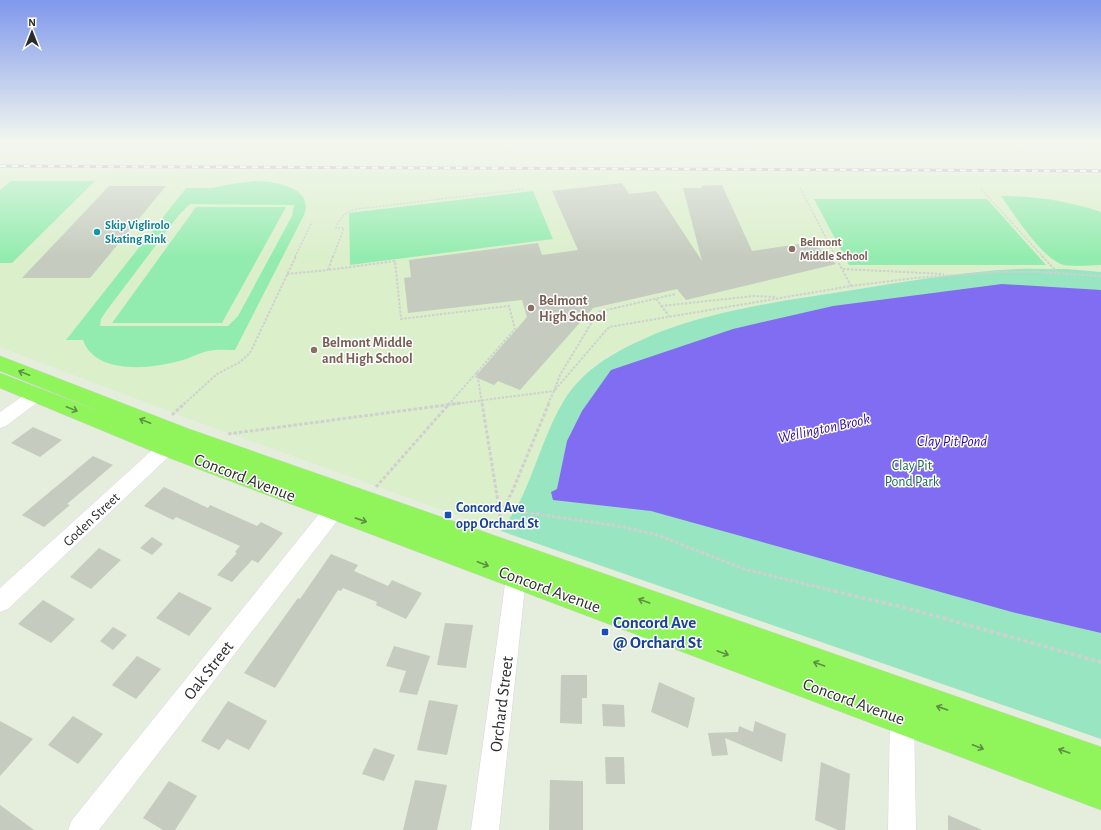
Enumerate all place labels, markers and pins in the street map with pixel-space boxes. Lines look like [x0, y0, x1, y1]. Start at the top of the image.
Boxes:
place label: Skip Viglirolo Skating Rink [105, 219, 170, 245]
marker: Skip Viglirolo Skating Rink [92, 227, 102, 237]
place label: Belmont Middle School [800, 236, 868, 262]
marker: Belmont Middle School [787, 244, 797, 254]
place label: Belmont High School [539, 294, 606, 324]
marker: Belmont High School [526, 303, 536, 313]
place label: Belmont Middle and High School [322, 336, 413, 366]
marker: Belmont Middle and High School [309, 345, 319, 355]
place label: Concord Ave opp Orchard St [456, 501, 539, 531]
marker: Concord Ave opp Orchard St [443, 510, 453, 520]
place label: Concord Ave @ Orchard St [613, 614, 702, 651]
marker: Concord Ave @ Orchard St [600, 627, 610, 637]

